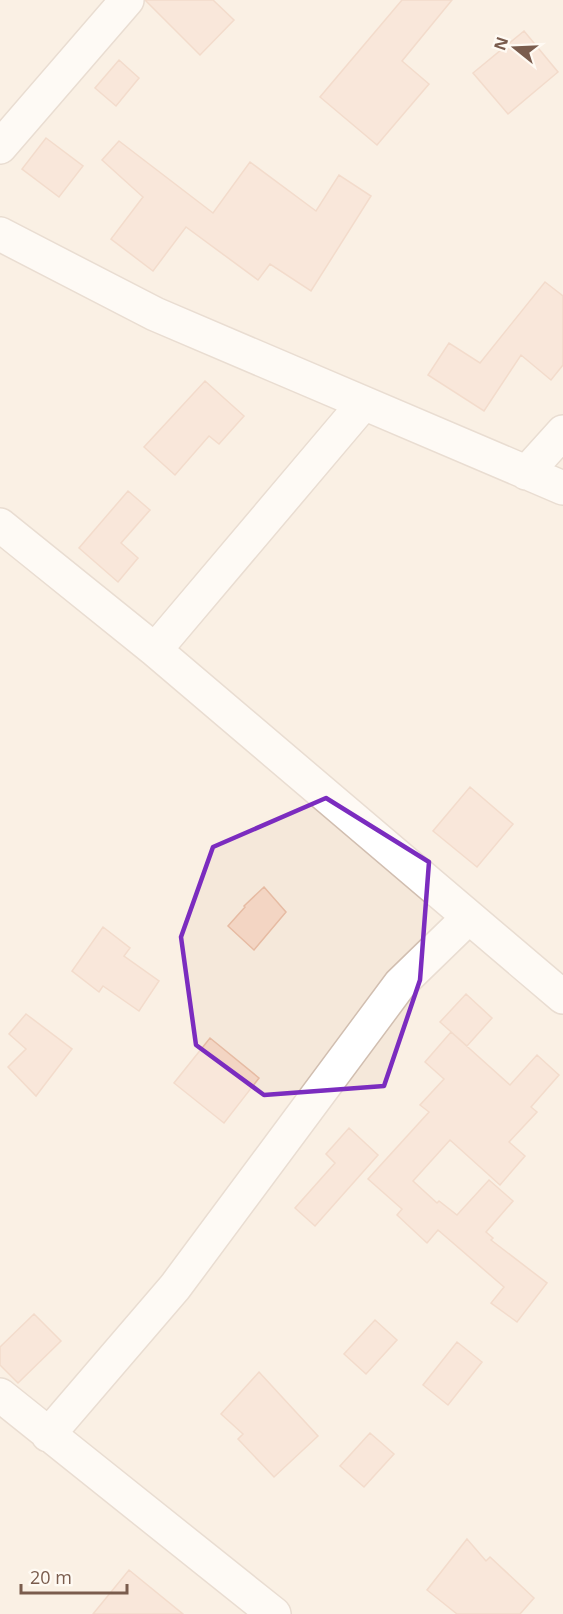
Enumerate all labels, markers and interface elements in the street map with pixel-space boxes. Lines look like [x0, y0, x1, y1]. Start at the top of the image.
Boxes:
north arrow [485, 18, 545, 78]
text: N [488, 34, 513, 53]
scale bar [21, 1557, 128, 1595]
text: 20 m [30, 1565, 72, 1589]

